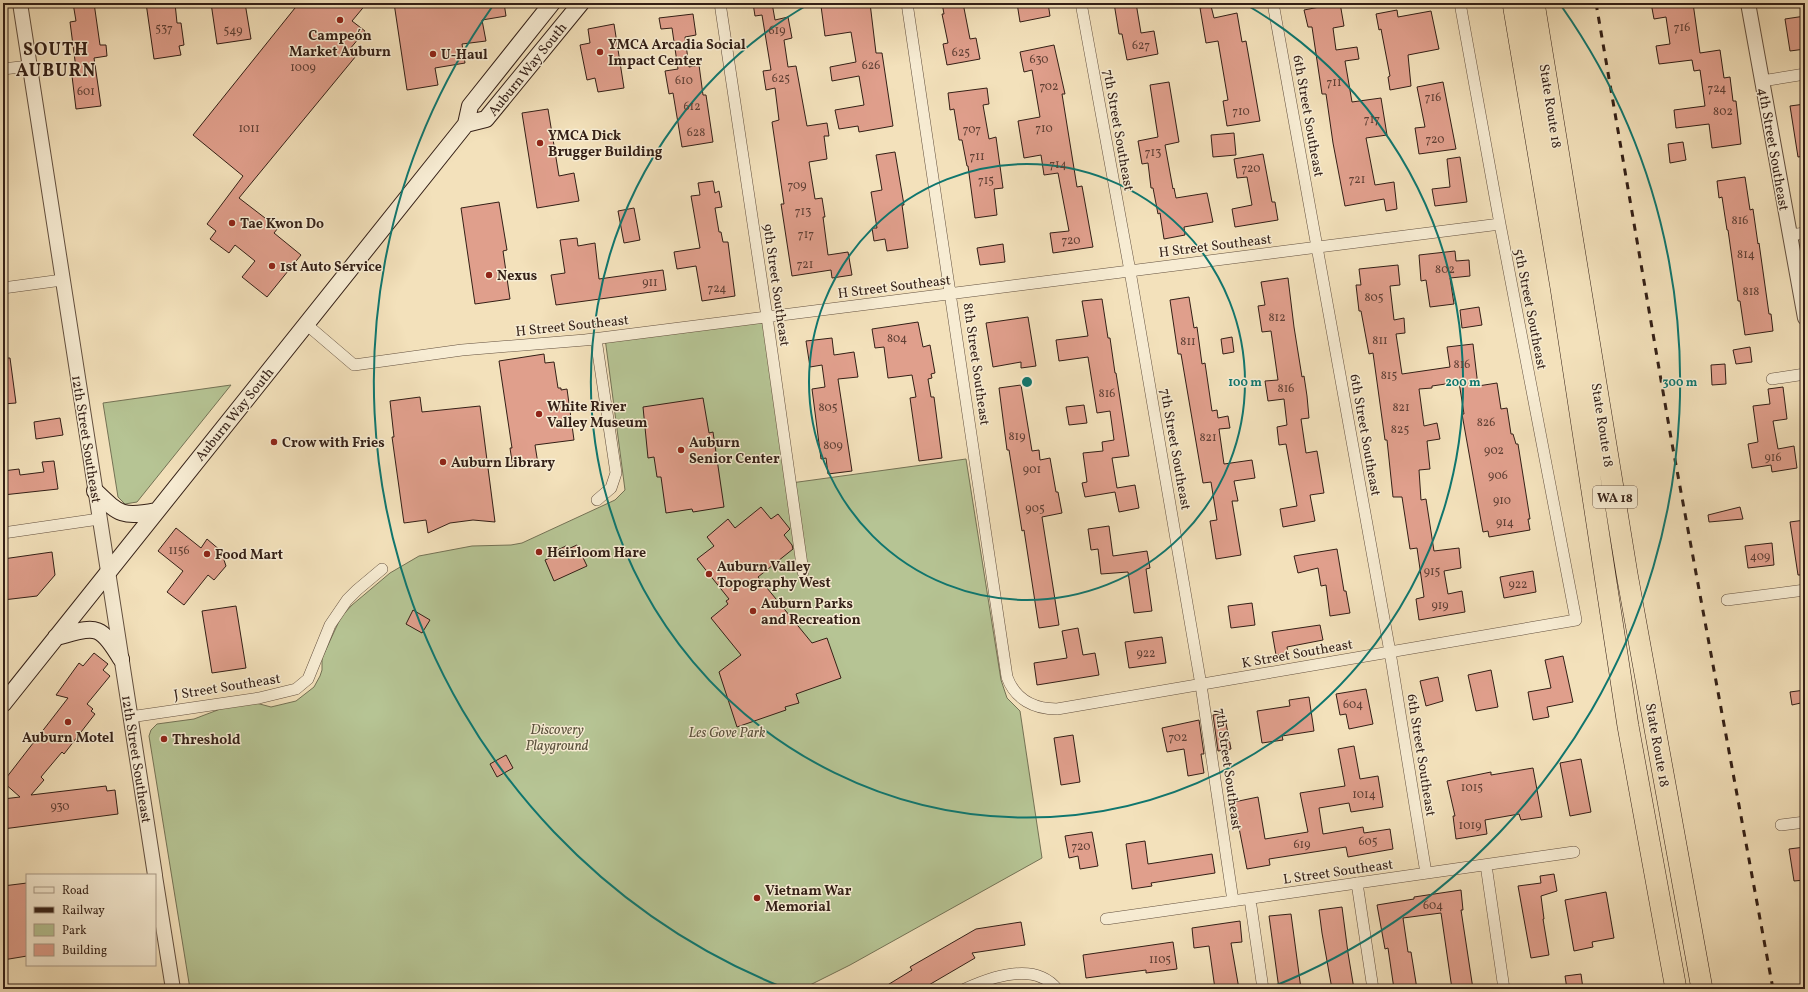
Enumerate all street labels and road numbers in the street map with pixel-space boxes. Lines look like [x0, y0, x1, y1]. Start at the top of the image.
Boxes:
street label: Auburn Way South [484, 19, 572, 121]
street label: 6th Street Southeast [1287, 54, 1328, 179]
street label: State Route 18 [1533, 63, 1566, 150]
street label: 7th Street Southeast [1097, 68, 1138, 193]
street label: 4th Street Southeast [1752, 86, 1793, 212]
street label: 9th Street Southeast [758, 223, 794, 348]
street label: H Street Southeast [1158, 230, 1273, 263]
street label: 5th Street Southeast [1508, 247, 1551, 372]
street label: H Street Southeast [837, 271, 952, 304]
street label: 8th Street Southeast [958, 302, 994, 427]
street label: H Street Southeast [515, 311, 630, 342]
street label: Auburn Way South [191, 364, 279, 466]
street label: 6th Street Southeast [1344, 373, 1385, 498]
street label: 12th Street Southeast [66, 374, 105, 505]
street label: State Route 18 [1585, 382, 1618, 469]
street label: 7th Street Southeast [1154, 387, 1195, 512]
road number: WA 18 [1593, 486, 1637, 508]
street label: K Street Southeast [1240, 635, 1354, 674]
street label: J Street Southeast [173, 670, 282, 705]
street label: 6th Street Southeast [1401, 693, 1440, 818]
street label: 12th Street Southeast [116, 694, 155, 825]
street label: State Route 18 [1640, 702, 1673, 789]
street label: 7th Street Southeast [1210, 707, 1246, 832]
street label: L Street Southeast [1282, 855, 1395, 890]

